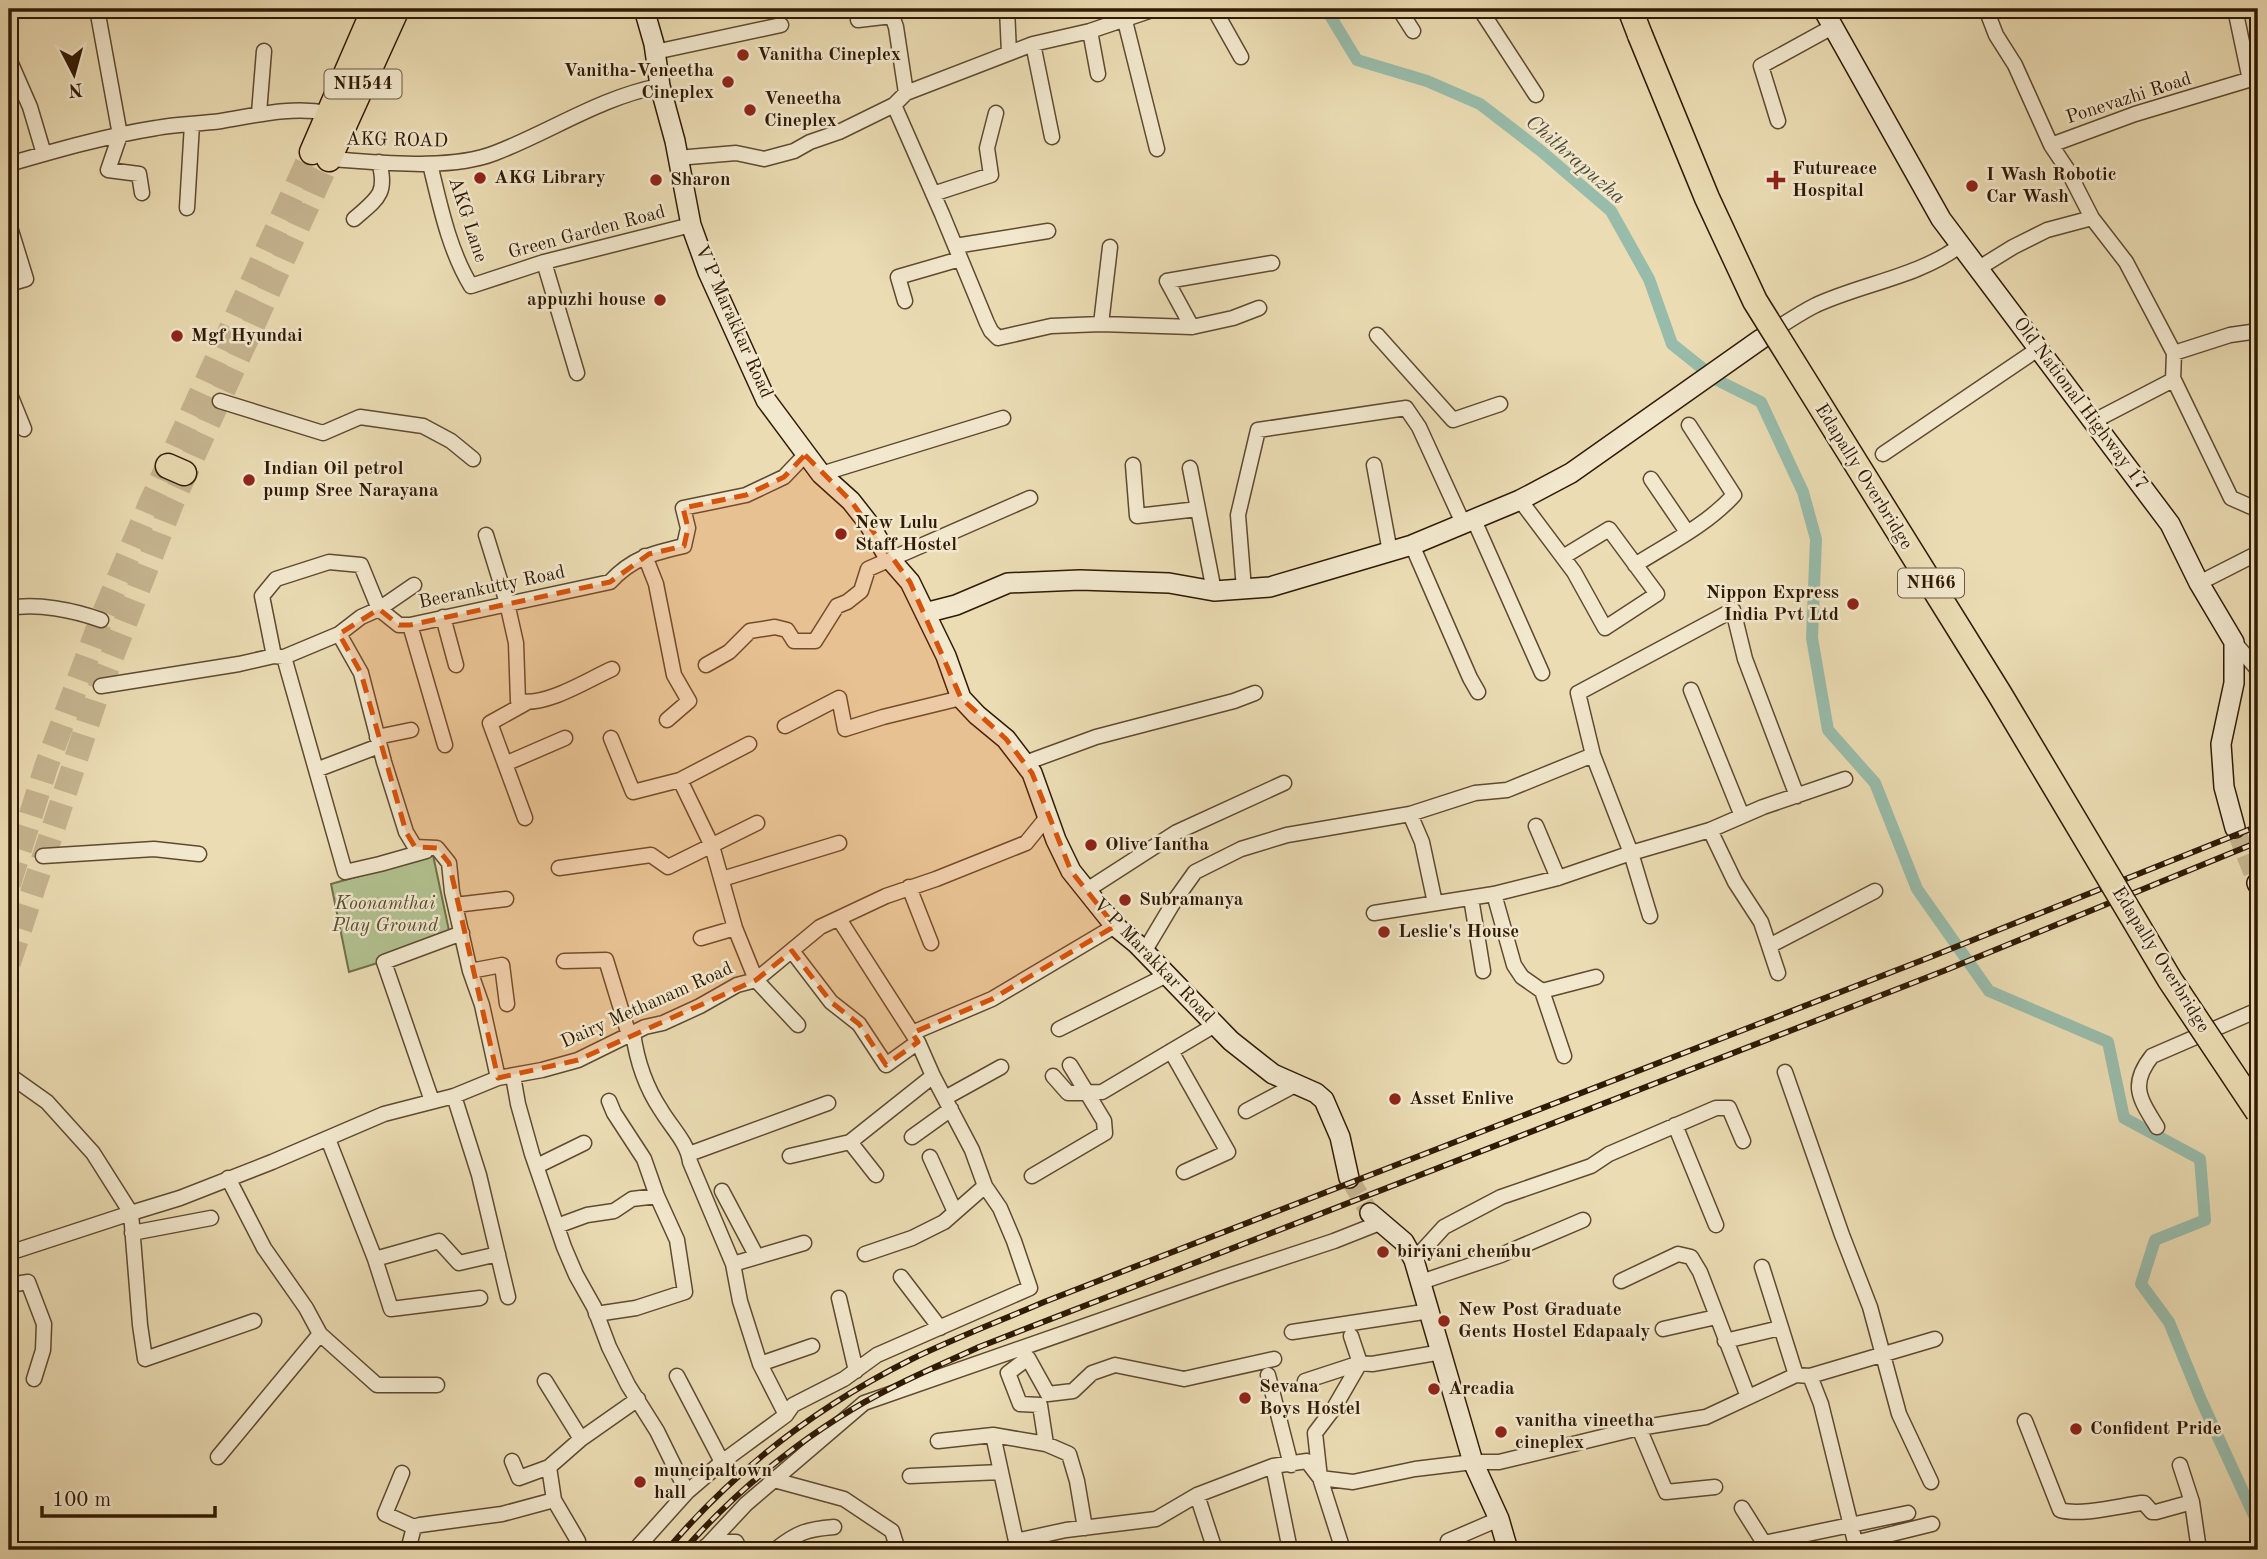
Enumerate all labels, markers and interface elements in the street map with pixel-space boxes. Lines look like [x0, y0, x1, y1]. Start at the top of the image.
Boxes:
north arrow [38, 38, 108, 108]
place label: Vanitha Cineplex [757, 46, 901, 65]
marker: Vanitha Cineplex [735, 47, 751, 63]
place label: Vanitha-Veneetha Cineplex [564, 62, 714, 103]
road number: NH544 [324, 70, 402, 98]
street label: Ponevazhi Road [2064, 70, 2194, 128]
marker: Vanitha-Veneetha Cineplex [720, 74, 736, 90]
text: N [67, 78, 84, 99]
place label: Veneetha Cineplex [764, 90, 842, 131]
marker: Veneetha Cineplex [742, 102, 758, 118]
water label: Chithrapuzha [1521, 111, 1629, 209]
street label: AKG ROAD [346, 131, 448, 151]
place label: Futureace Hospital [1792, 160, 1877, 201]
place label: I Wash Robotic Car Wash [1986, 166, 2117, 207]
place label: AKG Library [494, 169, 606, 188]
marker: AKG Library [472, 170, 488, 186]
marker: Futureace Hospital [1766, 170, 1786, 190]
place label: Sharon [670, 171, 730, 190]
marker: Sharon [648, 172, 664, 188]
street label: AKG Lane [444, 175, 490, 265]
marker: I Wash Robotic Car Wash [1964, 178, 1980, 194]
street label: Green Garden Road [506, 203, 668, 263]
street label: V P Marakkar Road [691, 243, 775, 401]
place label: appuzhi house [527, 291, 646, 310]
marker: appuzhi house [652, 292, 668, 308]
street label: Old National Highway 17 [2009, 314, 2151, 494]
place label: Mgf Hyundai [191, 327, 303, 346]
marker: Mgf Hyundai [169, 328, 185, 344]
street label: Edapally Overbridge [1810, 401, 1916, 553]
place label: Indian Oil petrol pump Sree Narayana [263, 460, 439, 501]
marker: Indian Oil petrol pump Sree Narayana [241, 472, 257, 488]
place label: New Lulu Staff Hostel [855, 514, 957, 555]
marker: New Lulu Staff Hostel [833, 526, 849, 542]
street label: Beerankutty Road [417, 563, 567, 613]
road number: NH66 [1898, 568, 1964, 598]
place label: Nippon Express India Pvt Ltd [1706, 584, 1839, 625]
marker: Nippon Express India Pvt Ltd [1845, 596, 1861, 612]
place label: Olive Iantha [1105, 836, 1209, 855]
marker: Olive Iantha [1083, 837, 1099, 853]
street label: Edapally Overbridge [2107, 884, 2213, 1036]
place label: Subramanya [1139, 891, 1244, 910]
marker: Subramanya [1117, 892, 1133, 908]
park label: Koonamthai Play Ground [331, 895, 439, 936]
street label: V P Marakkar Road [1089, 895, 1217, 1027]
place label: Leslie's House [1398, 923, 1519, 942]
marker: Leslie's House [1376, 924, 1392, 940]
street label: Dairy Methanam Road [558, 959, 736, 1052]
place label: Asset Enlive [1409, 1090, 1514, 1109]
marker: Asset Enlive [1387, 1091, 1403, 1107]
place label: biriyani chembu [1397, 1243, 1531, 1262]
marker: biriyani chembu [1375, 1244, 1391, 1260]
place label: New Post Graduate Gents Hostel Edapaaly [1458, 1301, 1651, 1342]
marker: New Post Graduate Gents Hostel Edapaaly [1436, 1313, 1452, 1329]
place label: Sevana Boys Hostel [1259, 1378, 1361, 1419]
place label: Arcadia [1448, 1380, 1515, 1399]
marker: Arcadia [1426, 1381, 1442, 1397]
marker: Sevana Boys Hostel [1237, 1390, 1253, 1406]
place label: vanitha vineetha cineplex [1515, 1412, 1654, 1453]
place label: Confident Pride [2090, 1420, 2222, 1439]
marker: Confident Pride [2068, 1421, 2084, 1437]
marker: vanitha vineetha cineplex [1493, 1424, 1509, 1440]
place label: muncipaltown hall [654, 1462, 772, 1503]
marker: muncipaltown hall [632, 1474, 648, 1490]
scale bar [42, 1475, 215, 1519]
text: 100 m [52, 1490, 111, 1511]

